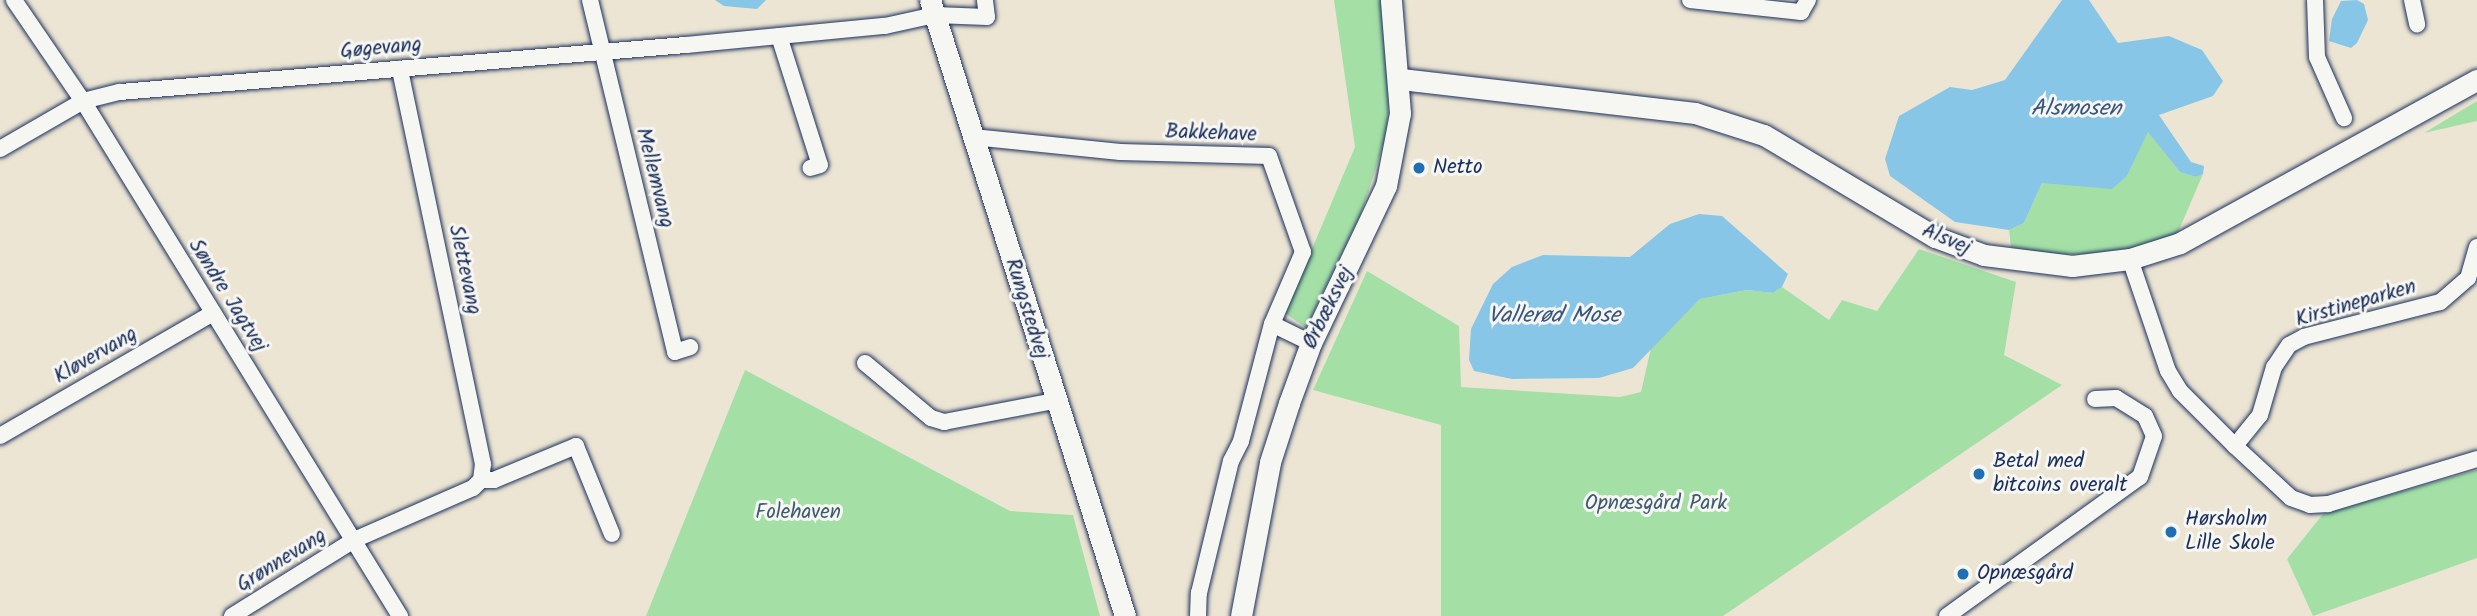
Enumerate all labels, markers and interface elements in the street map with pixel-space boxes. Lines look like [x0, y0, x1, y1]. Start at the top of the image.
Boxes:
street label: Gøgevang [339, 33, 423, 65]
water label: Alsmosen [2031, 95, 2121, 123]
street label: Bakkehave [1165, 120, 1257, 148]
street label: Mellemvang [629, 125, 679, 231]
place label: Netto [1433, 155, 1482, 181]
marker: Netto [1411, 160, 1427, 176]
street label: Alsvej [1918, 219, 1974, 261]
street label: Slettevang [442, 223, 486, 317]
street label: Søndre Jagtvej [182, 235, 272, 357]
street label: Rungstedvej [999, 256, 1053, 362]
street label: Ørbæksvej [1298, 263, 1360, 353]
street label: Kirstineparken [2293, 275, 2419, 333]
water label: Vallerød Mose [1488, 302, 1620, 330]
street label: Kløvervang [50, 322, 142, 390]
place label: Betal med bitcoins overalt [1993, 449, 2127, 499]
marker: Betal med bitcoins overalt [1971, 466, 1987, 482]
park label: Opnæsgård Park [1585, 491, 1727, 517]
park label: Folehaven [755, 500, 841, 526]
place label: Hørsholm Lille Skole [2185, 507, 2275, 557]
street label: Grønnevang [232, 524, 332, 598]
marker: Hørsholm Lille Skole [2163, 524, 2179, 540]
place label: Opnæsgård [1977, 561, 2073, 587]
marker: Opnæsgård [1955, 566, 1971, 582]

